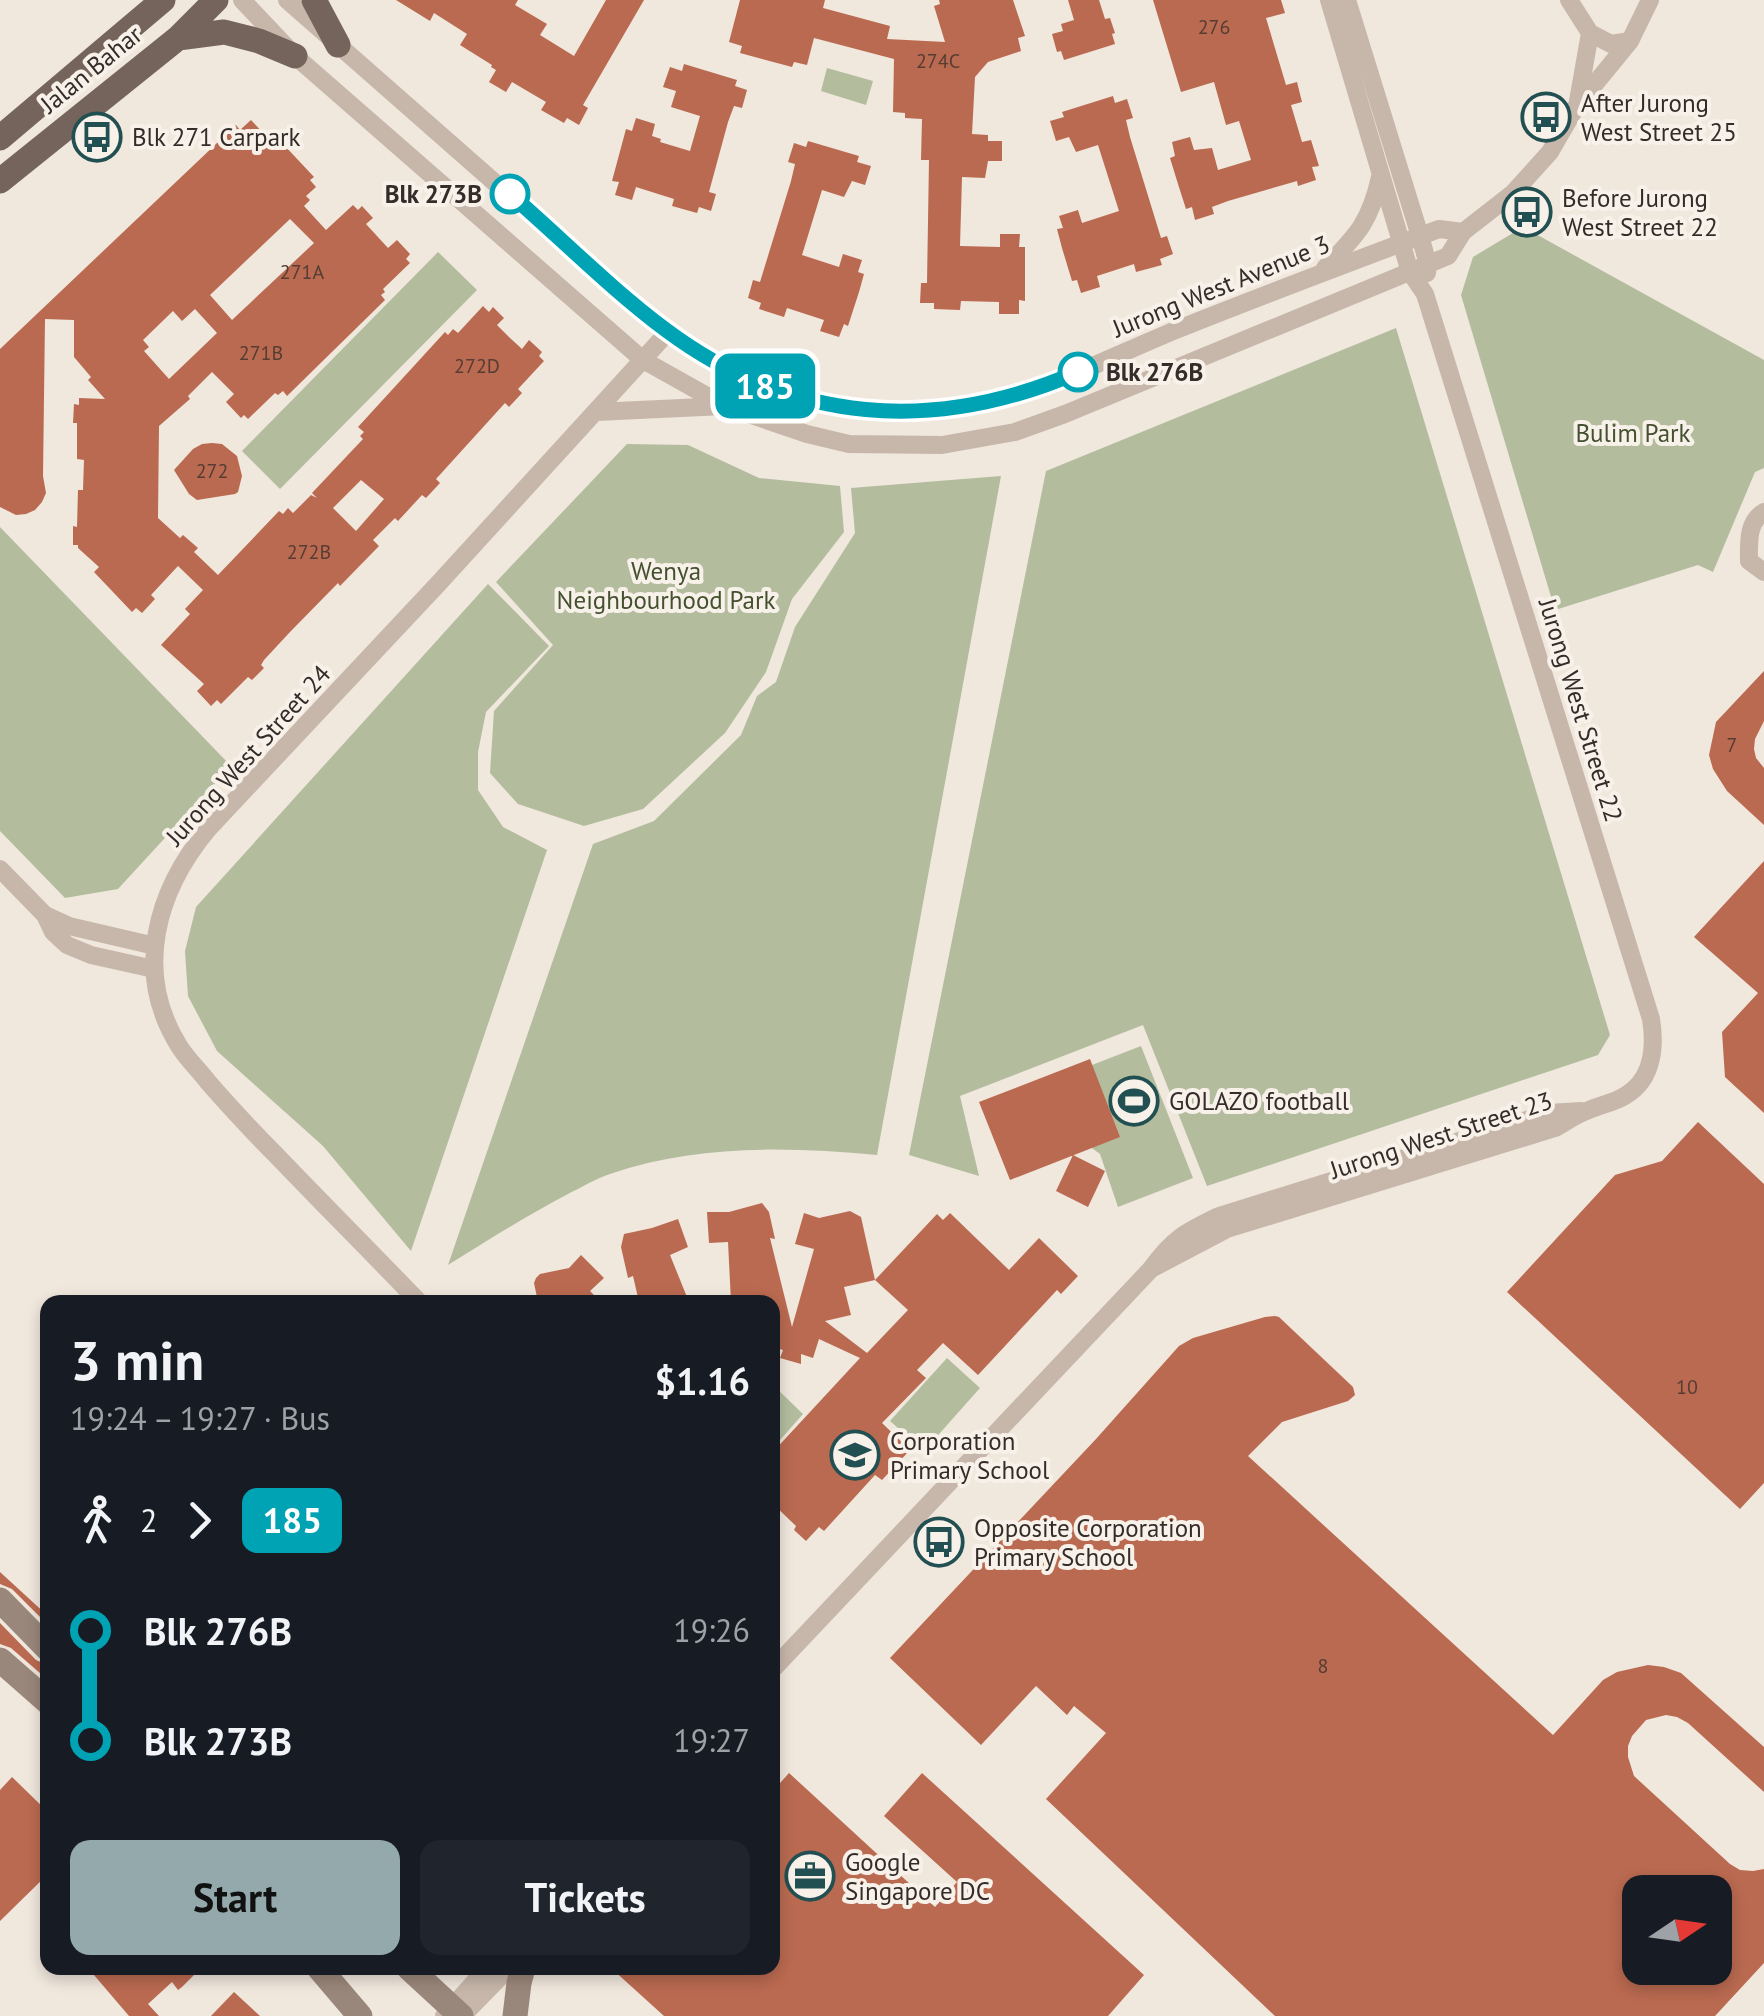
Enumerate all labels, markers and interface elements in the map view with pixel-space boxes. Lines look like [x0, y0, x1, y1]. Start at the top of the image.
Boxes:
house number: 276 [1198, 14, 1230, 40]
street label: Jalan Bahar [33, 18, 149, 120]
house number: 274C [916, 48, 960, 74]
place label: After Jurong West Street 25 [1581, 87, 1737, 148]
bus stop icon: After Jurong West Street 25 [1520, 91, 1572, 143]
bus stop icon: Blk 271 Carpark [71, 111, 123, 163]
place label: Blk 271 Carpark [132, 121, 301, 153]
marker: Blk 273B [491, 175, 529, 213]
place label: Blk 273B [385, 178, 482, 210]
place label: Before Jurong West Street 22 [1562, 182, 1718, 243]
bus stop icon: Before Jurong West Street 22 [1501, 186, 1553, 238]
street label: Jurong West Avenue 3 [1107, 228, 1334, 345]
house number: 271A [280, 259, 324, 285]
house number: 271B [239, 340, 283, 366]
house number: 272D [454, 353, 500, 379]
marker: Blk 276B [1059, 353, 1097, 391]
line badge: 185 [708, 354, 822, 418]
place label: Blk 276B [1106, 356, 1203, 388]
text: 185 [735, 363, 795, 409]
park label: Bulim Park [1575, 417, 1691, 449]
house number: 272 [196, 458, 228, 484]
house number: 272B [287, 539, 331, 565]
park label: Wenya Neighbourhood Park [557, 555, 775, 616]
street label: Jurong West Street 22 [1532, 594, 1630, 825]
street label: Jurong West Street 24 [158, 658, 338, 853]
house number: 7 [1727, 732, 1737, 758]
sports icon: GOLAZO football [1108, 1075, 1160, 1127]
street label: Jurong West Street 23 [1325, 1084, 1556, 1186]
place label: GOLAZO football [1169, 1085, 1350, 1117]
text: 3 min [70, 1324, 204, 1395]
text: $1.16 [654, 1356, 750, 1405]
house number: 10 [1676, 1374, 1698, 1400]
text: 19:24 – 19:27 · Bus [70, 1397, 330, 1439]
place label: Corporation Primary School [890, 1425, 1050, 1486]
school or university icon: Corporation Primary School [829, 1429, 881, 1481]
icon: walk [70, 1493, 125, 1548]
icon: forward [172, 1493, 227, 1548]
text: 185 [262, 1497, 322, 1543]
text: 2 [140, 1499, 157, 1541]
place label: Opposite Corporation Primary School [974, 1512, 1202, 1573]
bus stop icon: Opposite Corporation Primary School [913, 1516, 965, 1568]
text: Blk 276B [144, 1606, 292, 1655]
text: 19:26 [673, 1609, 750, 1651]
house number: 8 [1318, 1653, 1328, 1679]
text: Blk 273B [144, 1716, 292, 1765]
text: 19:27 [673, 1719, 750, 1761]
button: Start [70, 1840, 400, 1955]
button: Tickets [420, 1840, 750, 1955]
place label: Google Singapore DC [845, 1846, 990, 1907]
office icon: Google Singapore DC [784, 1850, 836, 1902]
north arrow [1622, 1875, 1732, 1985]
map controls [1622, 1875, 1732, 1985]

